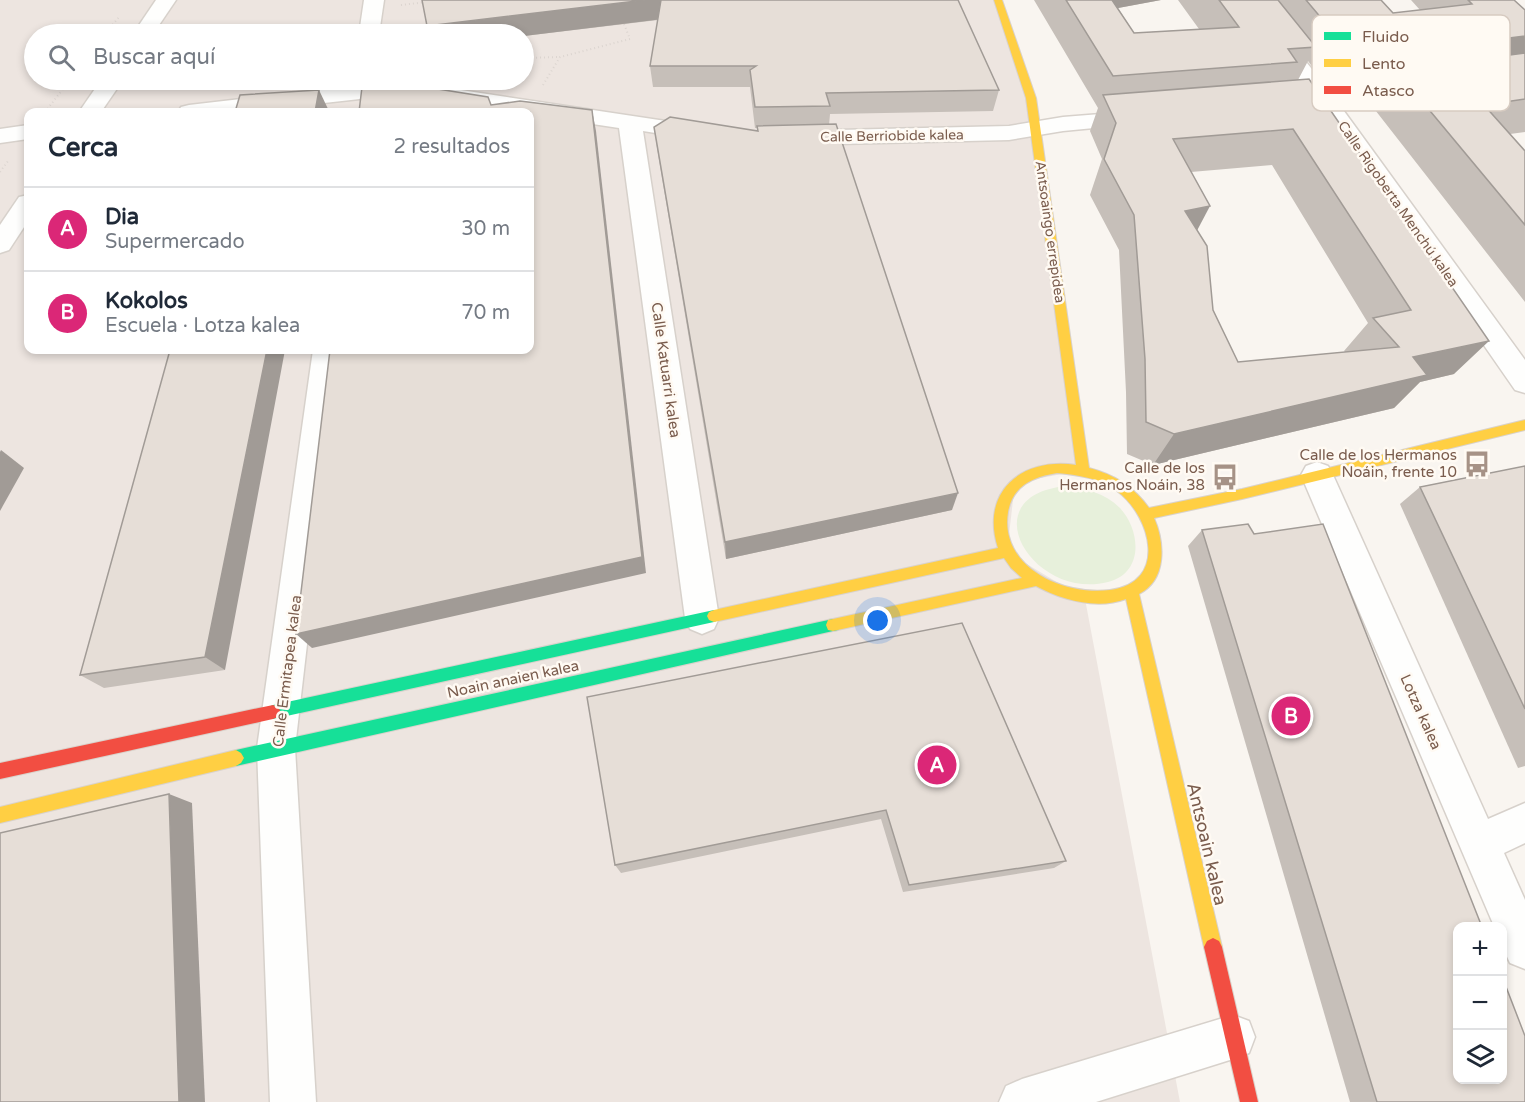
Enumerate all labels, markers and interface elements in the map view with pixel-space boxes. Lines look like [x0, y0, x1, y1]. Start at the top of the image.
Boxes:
legend [1312, 15, 1510, 111]
search box [24, 24, 534, 90]
text: Fluido [1362, 27, 1409, 47]
icon: search [45, 41, 78, 74]
text: Buscar aquí [93, 44, 215, 70]
text: Lento [1362, 54, 1406, 74]
text: Atasco [1362, 81, 1415, 101]
street label: Calle Rigoberta Menchú kalea [1334, 118, 1462, 290]
street label: Calle Berriobide kalea [820, 126, 964, 146]
text: Cerca [48, 132, 118, 163]
text: 2 resultados [394, 135, 510, 159]
street label: Antsoaingo errepidea [1032, 160, 1068, 304]
text: Dia [105, 204, 139, 230]
text: A [60, 217, 75, 241]
text: 30 m [461, 217, 510, 241]
text: Supermercado [105, 230, 245, 254]
text: Kokolos [105, 288, 188, 314]
text: B [61, 301, 74, 325]
text: 70 m [461, 301, 510, 325]
street label: Calle Katuarri kalea [648, 301, 684, 439]
text: Escuela · Lotza kalea [105, 314, 300, 338]
place label: Calle de los Hermanos Noáin, frente 10 [1299, 446, 1457, 481]
bus stop icon: Calle de los Hermanos Noáin, frente 10 [1462, 449, 1492, 479]
place label: Calle de los Hermanos Noáin, 38 [1059, 459, 1205, 494]
bus stop icon: Calle de los Hermanos Noáin, 38 [1210, 462, 1240, 492]
street label: Calle Ermitapea kalea [269, 594, 305, 748]
your location [863, 606, 892, 635]
street label: Noain anaien kalea [445, 656, 581, 702]
street label: Lotza kalea [1396, 672, 1446, 752]
pin: B [1272, 694, 1310, 738]
pin: A [918, 742, 956, 788]
street label: Antsoain kalea [1182, 780, 1232, 908]
map controls [1453, 922, 1507, 1084]
button: + [1453, 922, 1507, 976]
button: − [1453, 976, 1507, 1030]
button: layers [1453, 1030, 1507, 1084]

